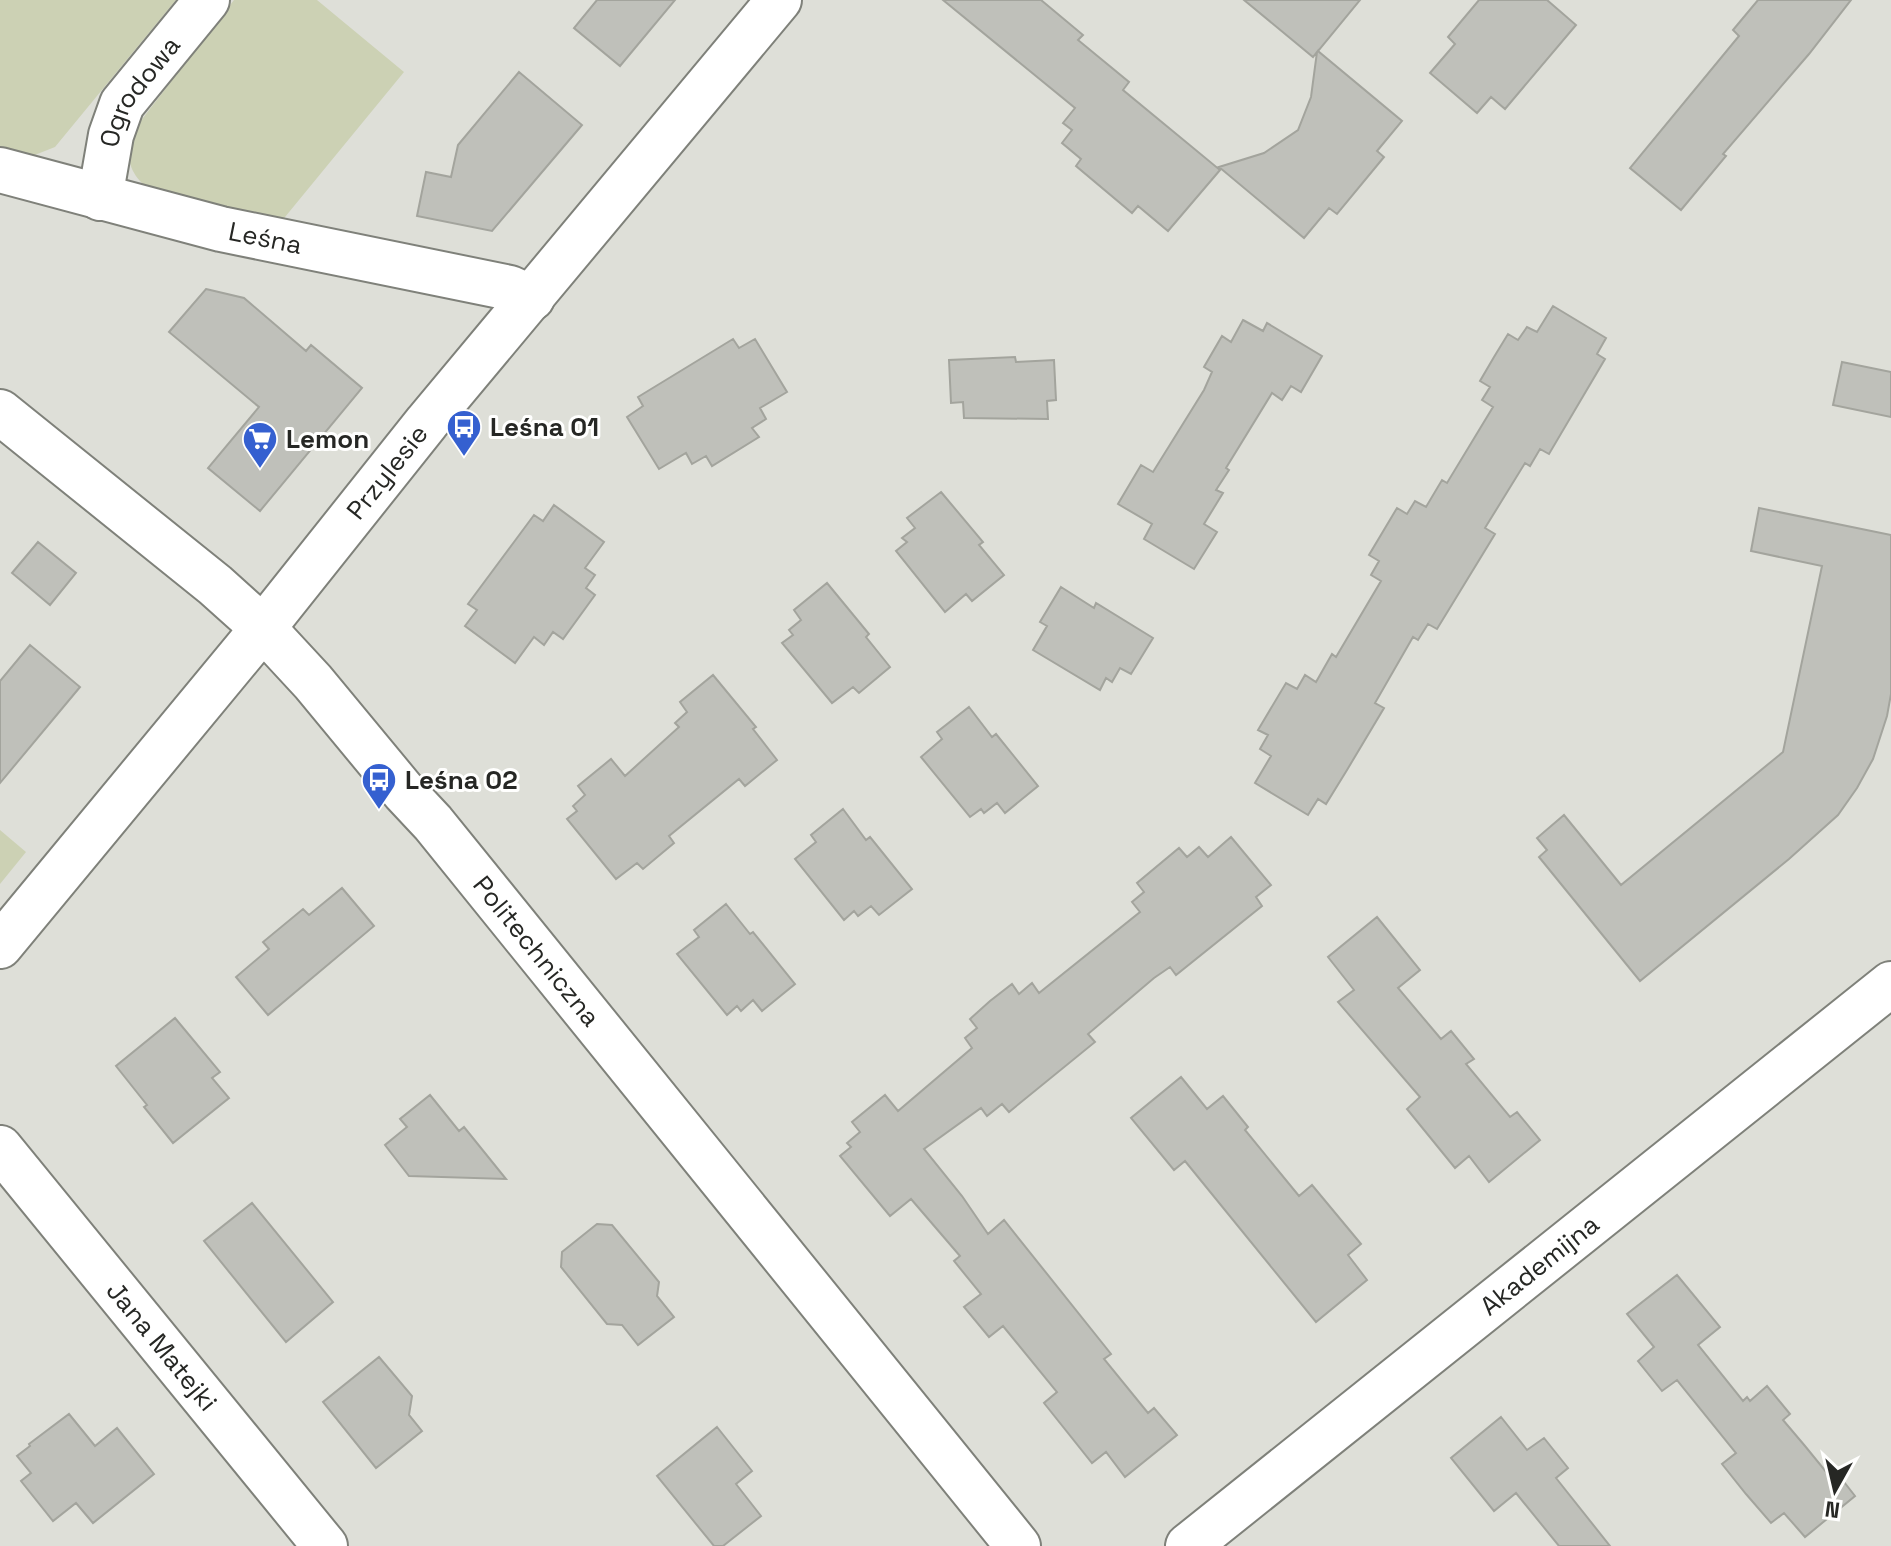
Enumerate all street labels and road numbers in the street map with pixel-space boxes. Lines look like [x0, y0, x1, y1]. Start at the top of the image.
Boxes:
street label: Ogrodowa [92, 29, 188, 150]
street label: Leśna [226, 214, 305, 262]
street label: Przylesie [339, 418, 435, 527]
street label: Politechniczna [465, 869, 608, 1033]
street label: Akademijna [1473, 1207, 1606, 1323]
street label: Jana Matejki [99, 1274, 225, 1418]

